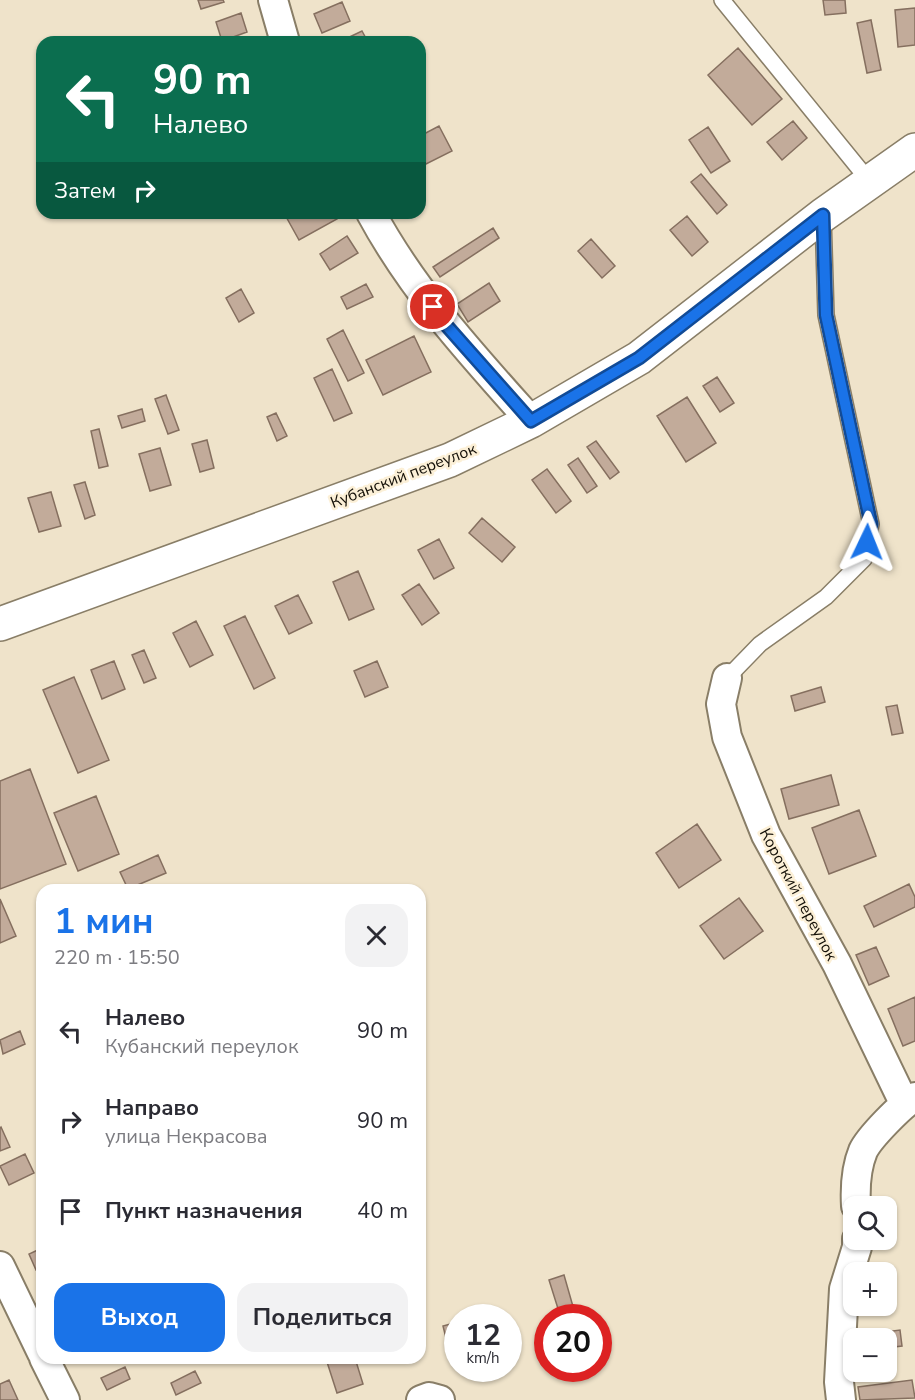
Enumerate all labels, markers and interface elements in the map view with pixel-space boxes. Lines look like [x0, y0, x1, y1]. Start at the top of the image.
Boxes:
text: 90 m [153, 52, 252, 109]
icon: left [54, 60, 132, 138]
text: Налево [153, 106, 248, 143]
icon: right [128, 174, 161, 207]
text: Затем [54, 176, 116, 206]
pin [407, 281, 458, 332]
icon: arrive [416, 290, 449, 323]
street label: Кубанский переулок [327, 438, 480, 514]
position arrow [835, 510, 899, 574]
street label: Короткий переулок [754, 825, 843, 965]
text: 1 мин [54, 897, 154, 946]
button: close [345, 904, 408, 967]
text: 220 m · 15:50 [54, 944, 180, 971]
text: Налево [105, 1003, 185, 1033]
icon: left [54, 1015, 87, 1048]
text: 90 m [357, 1016, 408, 1046]
text: Кубанский переулок [105, 1033, 298, 1060]
text: Направо [105, 1093, 199, 1123]
icon: right [54, 1105, 87, 1138]
text: 90 m [357, 1106, 408, 1136]
text: улица Некрасова [105, 1123, 268, 1150]
icon: arrive [54, 1195, 87, 1228]
text: Пункт назначения [105, 1196, 303, 1226]
text: 40 m [357, 1196, 408, 1226]
map controls [843, 1196, 897, 1382]
button: search [843, 1196, 897, 1250]
button: + [843, 1262, 897, 1316]
button: Выход [54, 1283, 225, 1352]
button: Поделиться [237, 1283, 408, 1352]
speed limit sign: 20 [534, 1304, 612, 1382]
text: 12 [465, 1315, 501, 1356]
button: − [843, 1328, 897, 1382]
text: km/h [466, 1348, 500, 1368]

